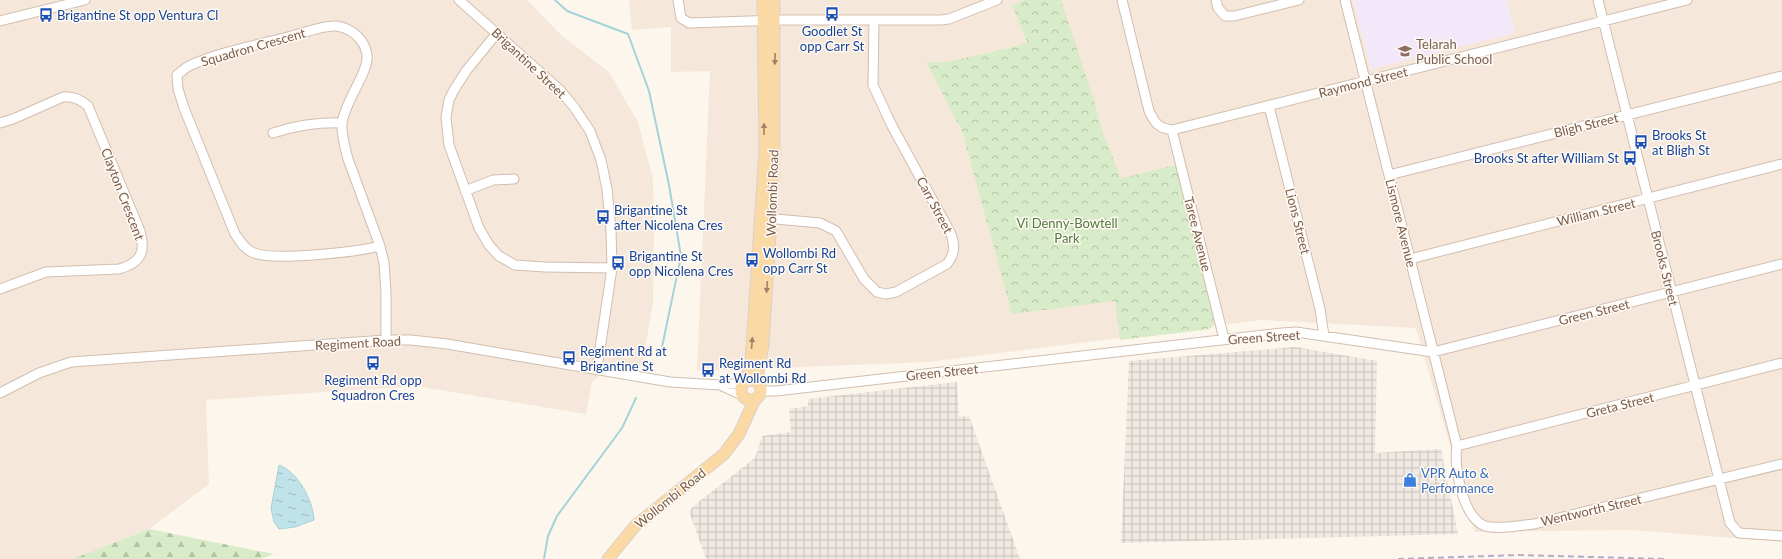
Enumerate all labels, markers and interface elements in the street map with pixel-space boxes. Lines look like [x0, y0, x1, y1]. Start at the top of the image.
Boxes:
bus stop icon: Goodlet St opp Carr St [824, 6, 840, 22]
bus stop icon: Brigantine St opp Ventura Cl [38, 7, 54, 23]
place label: Brigantine St opp Ventura Cl [57, 7, 218, 23]
place label: Goodlet St opp Carr St [800, 23, 865, 54]
street label: Squadron Crescent [199, 24, 307, 70]
street label: Brigantine Street [488, 24, 570, 102]
place label: Telarah Public School [1416, 36, 1492, 67]
school or university icon: Telarah Public School [1397, 43, 1413, 59]
one-way arrow [772, 53, 778, 66]
street label: Raymond Street [1317, 63, 1410, 101]
street label: Bligh Street [1552, 109, 1620, 141]
one-way arrow [761, 122, 767, 135]
place label: Brooks St at Bligh St [1652, 127, 1710, 158]
bus stop icon: Brooks St at Bligh St [1633, 134, 1649, 150]
street label: Clayton Crescent [98, 146, 148, 243]
street label: Wollombi Road [762, 149, 782, 237]
place label: Brooks St after William St [1474, 150, 1619, 166]
bus stop icon: Brooks St after William St [1622, 150, 1638, 166]
street label: Carr Street [913, 174, 957, 236]
street label: Lismore Avenue [1382, 177, 1420, 269]
street label: Lions Street [1282, 186, 1314, 256]
street label: William Street [1555, 194, 1637, 230]
street label: Taree Avenue [1181, 195, 1215, 273]
place label: Brigantine St after Nicolena Cres [614, 202, 723, 233]
bus stop icon: Brigantine St after Nicolena Cres [595, 209, 611, 225]
park label: Vi Denny-Bowtell Park [1016, 215, 1118, 246]
street label: Brooks Street [1648, 229, 1682, 308]
place label: Wollombi Rd opp Carr St [763, 245, 836, 276]
place label: Brigantine St opp Nicolena Cres [629, 248, 734, 279]
bus stop icon: Wollombi Rd opp Carr St [744, 252, 760, 268]
bus stop icon: Brigantine St opp Nicolena Cres [610, 255, 626, 271]
one-way arrow [763, 281, 770, 293]
street label: Green Street [1557, 295, 1631, 329]
street label: Green Street [1227, 326, 1301, 348]
street label: Regiment Road [315, 333, 401, 353]
one-way arrow [749, 337, 756, 349]
place label: Regiment Rd at Brigantine St [580, 343, 667, 374]
bus stop icon: Regiment Rd at Brigantine St [561, 350, 577, 366]
bus stop icon: Regiment Rd opp Squadron Cres [365, 355, 381, 371]
place label: Regiment Rd at Wollombi Rd [719, 355, 806, 386]
street label: Green Street [905, 360, 979, 384]
bus stop icon: Regiment Rd at Wollombi Rd [700, 362, 716, 378]
place label: Regiment Rd opp Squadron Cres [324, 372, 422, 403]
street label: Greta Street [1584, 389, 1656, 421]
street label: Wollombi Road [631, 464, 709, 532]
place label: VPR Auto & Performance [1421, 465, 1494, 496]
shop icon: VPR Auto & Performance [1402, 472, 1418, 488]
street label: Wentworth Street [1539, 491, 1643, 529]

